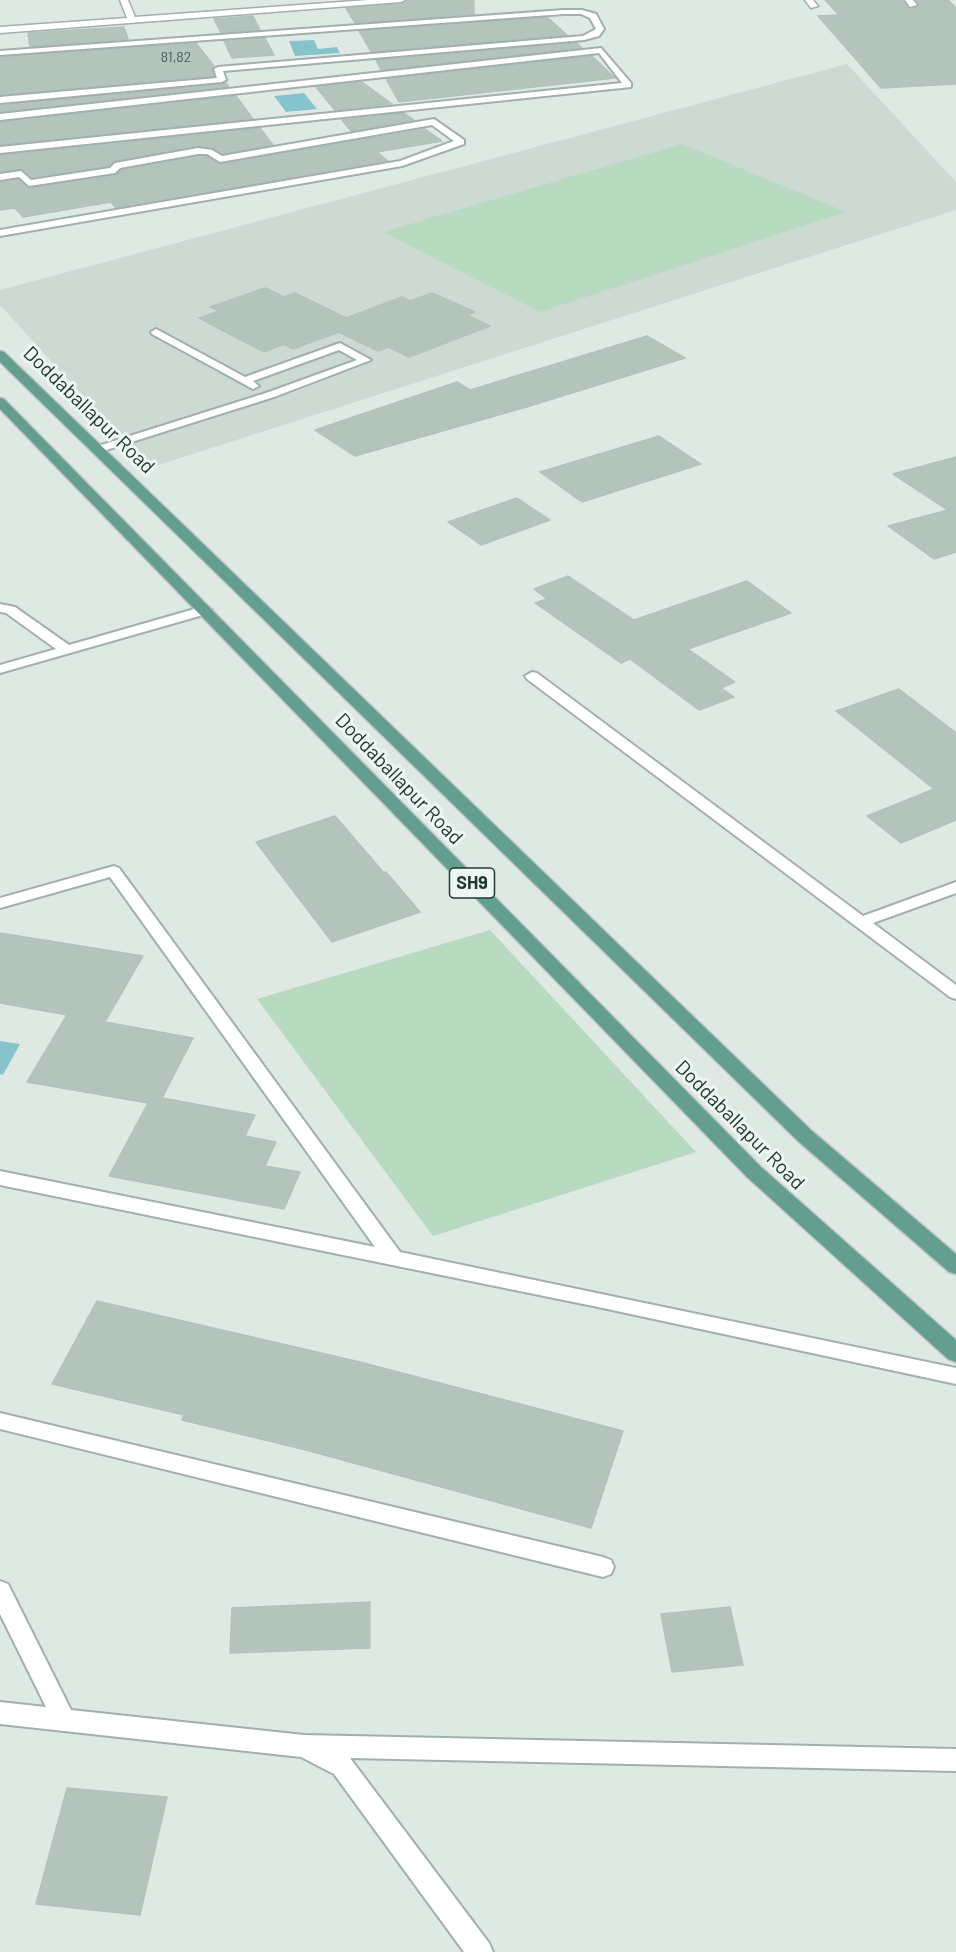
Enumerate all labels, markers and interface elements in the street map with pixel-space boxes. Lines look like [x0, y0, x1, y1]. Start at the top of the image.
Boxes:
house number: 81,82 [161, 49, 191, 65]
street label: Doddaballapur Road [18, 341, 160, 479]
street label: Doddaballapur Road [330, 708, 468, 850]
road number: SH9 [450, 868, 494, 898]
street label: Doddaballapur Road [670, 1055, 810, 1195]

